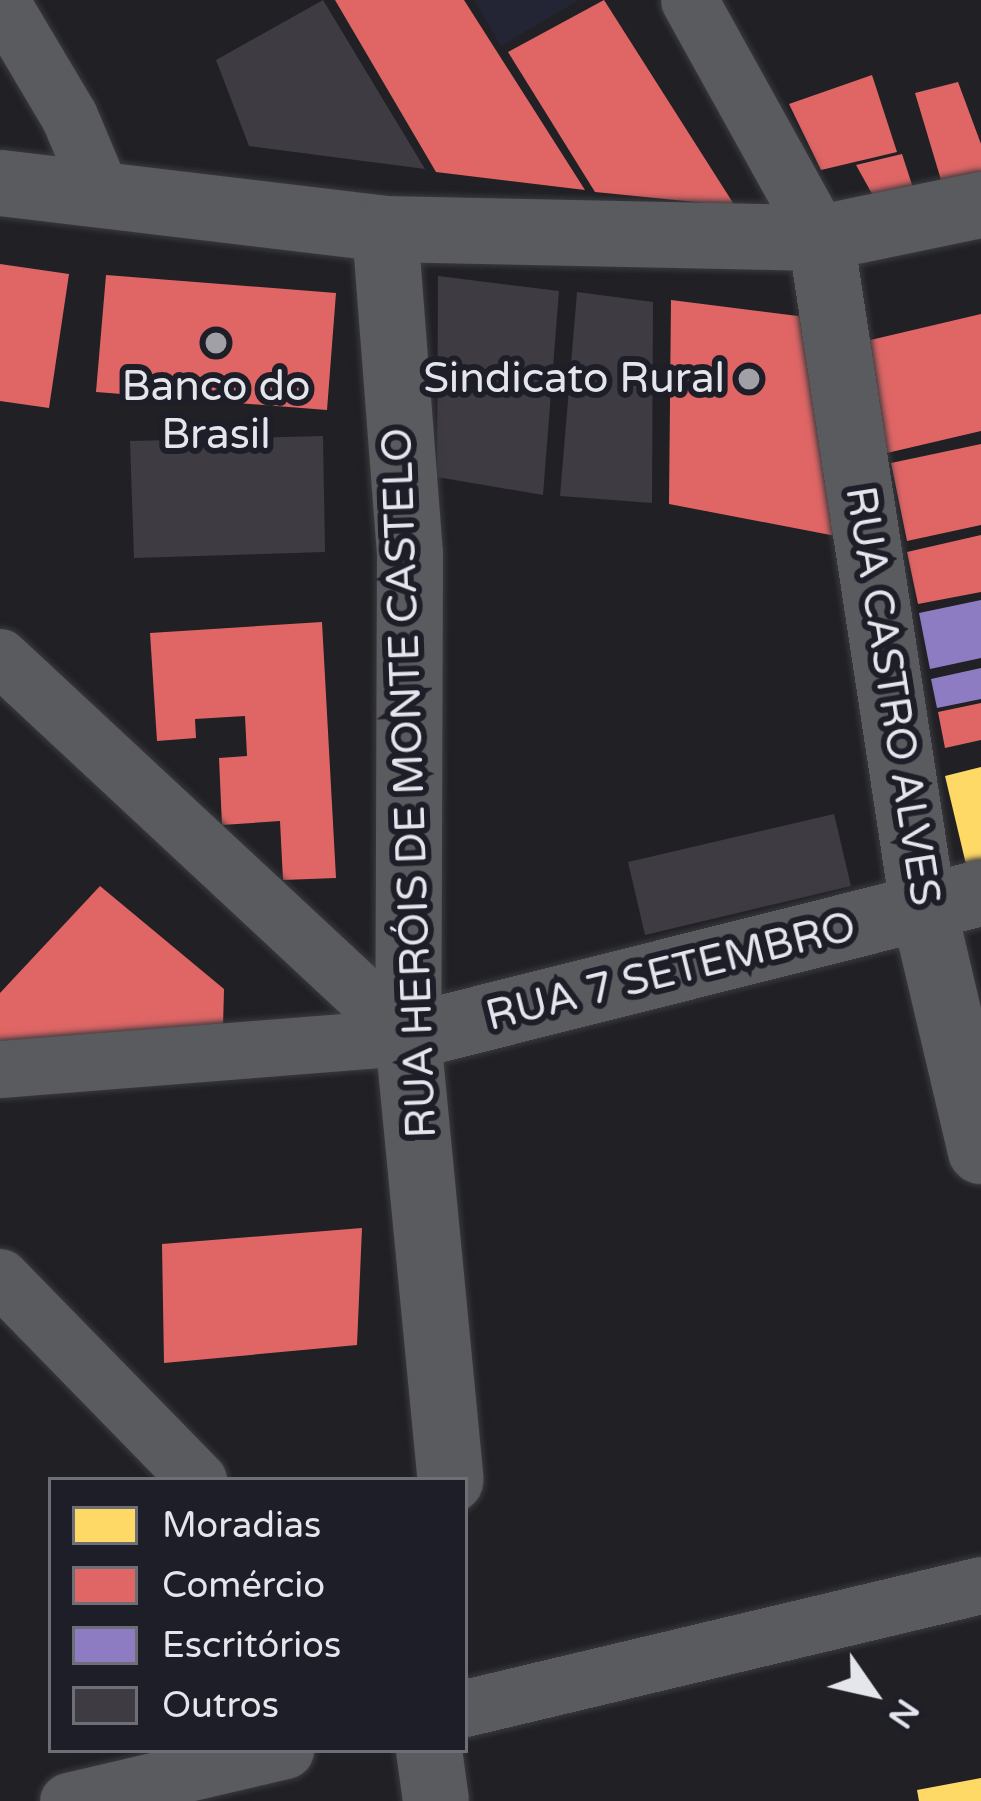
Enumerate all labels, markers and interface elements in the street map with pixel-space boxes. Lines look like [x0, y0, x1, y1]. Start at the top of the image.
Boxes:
marker: Banco do Brasil [203, 330, 229, 356]
place label: Sindicato Rural [423, 354, 725, 404]
place label: Banco do Brasil [122, 362, 310, 460]
marker: Sindicato Rural [736, 366, 762, 392]
street label: RUA HERÓIS DE MONTE CASTELO [372, 427, 448, 1139]
street label: RUA CASTRO ALVES [834, 483, 950, 909]
street label: RUA 7 SETEMBRO [481, 902, 861, 1042]
legend [48, 1477, 468, 1753]
text: Moradias [162, 1504, 321, 1547]
text: Comércio [162, 1564, 325, 1607]
text: Escritórios [162, 1624, 341, 1667]
north arrow [813, 1633, 933, 1753]
text: Outros [162, 1684, 279, 1727]
text: N [880, 1692, 927, 1735]

